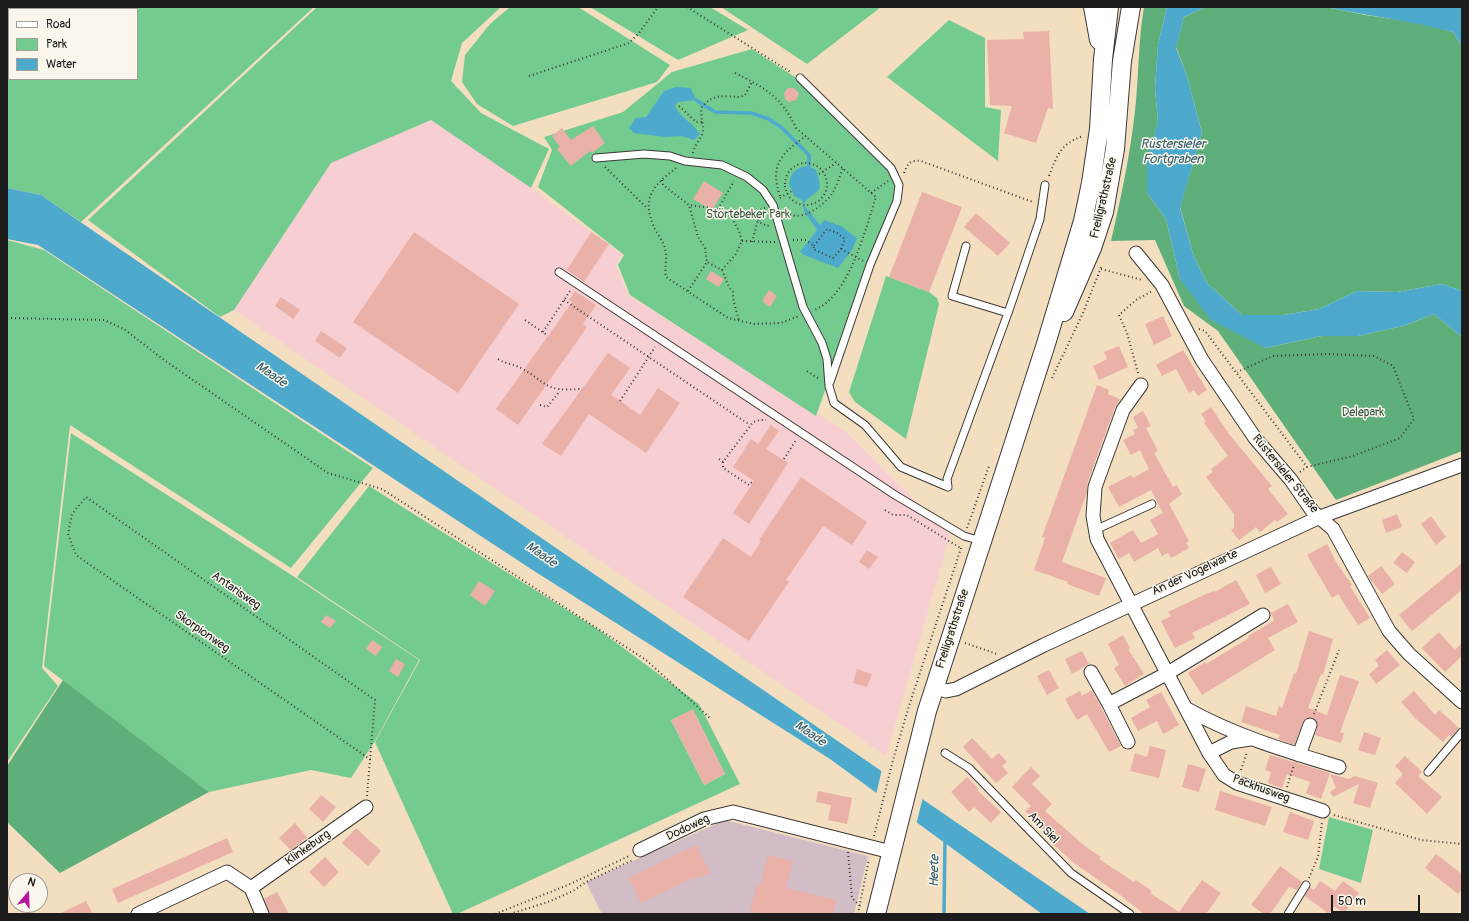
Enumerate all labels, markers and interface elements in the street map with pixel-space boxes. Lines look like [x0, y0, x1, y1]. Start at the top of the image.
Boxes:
legend [8, 8, 138, 80]
text: Road [46, 17, 71, 32]
text: Park [46, 37, 67, 52]
text: Water [46, 57, 77, 72]
water label: Rüstersieler Fortgraben [1140, 137, 1206, 168]
street label: Freiligrathstraße [1088, 156, 1120, 240]
park label: Störtebeker Park [706, 208, 790, 222]
water label: Maade [252, 359, 290, 391]
park label: Delepark [1342, 406, 1384, 420]
street label: Rüstersieler Straße [1249, 432, 1321, 516]
water label: Maade [522, 539, 560, 571]
street label: An der Vogelwarte [1150, 547, 1240, 599]
street label: Antarisweg [209, 569, 263, 613]
street label: Freiligrathstraße [933, 587, 973, 671]
street label: Skorpionweg [172, 608, 232, 656]
water label: Maade [791, 718, 829, 750]
street label: Packhusweg [1230, 772, 1292, 806]
street label: Am Siel [1024, 809, 1062, 847]
street label: Dodoweg [664, 812, 712, 844]
street label: Klinkeburg [283, 827, 333, 869]
water label: Heete [927, 855, 943, 887]
north arrow [8, 873, 48, 913]
text: N [26, 875, 37, 889]
scale bar [1333, 887, 1422, 913]
text: 50 m [1338, 894, 1366, 909]

